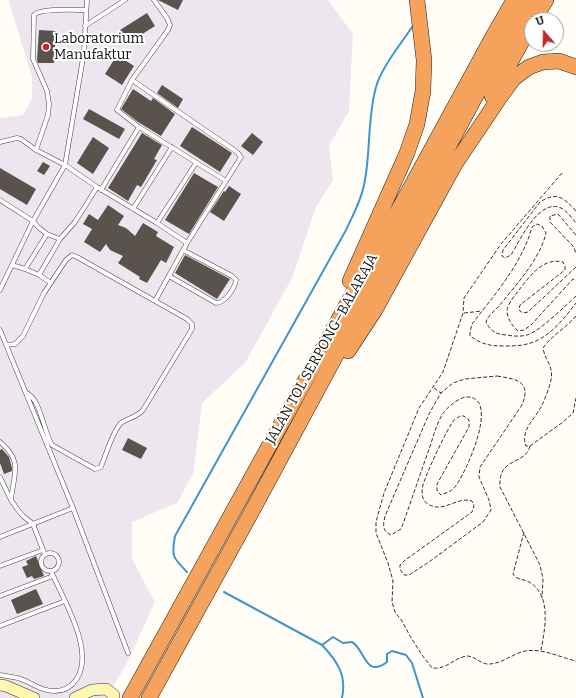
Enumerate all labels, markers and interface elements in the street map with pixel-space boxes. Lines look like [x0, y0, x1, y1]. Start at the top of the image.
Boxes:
north arrow [524, 12, 564, 52]
text: U [534, 14, 546, 29]
place label: Laboratorium Manufaktur [54, 31, 144, 64]
marker: Laboratorium Manufaktur [41, 42, 51, 52]
street label: JALAN TOL SERPONG–BALARAJA [262, 251, 382, 447]

